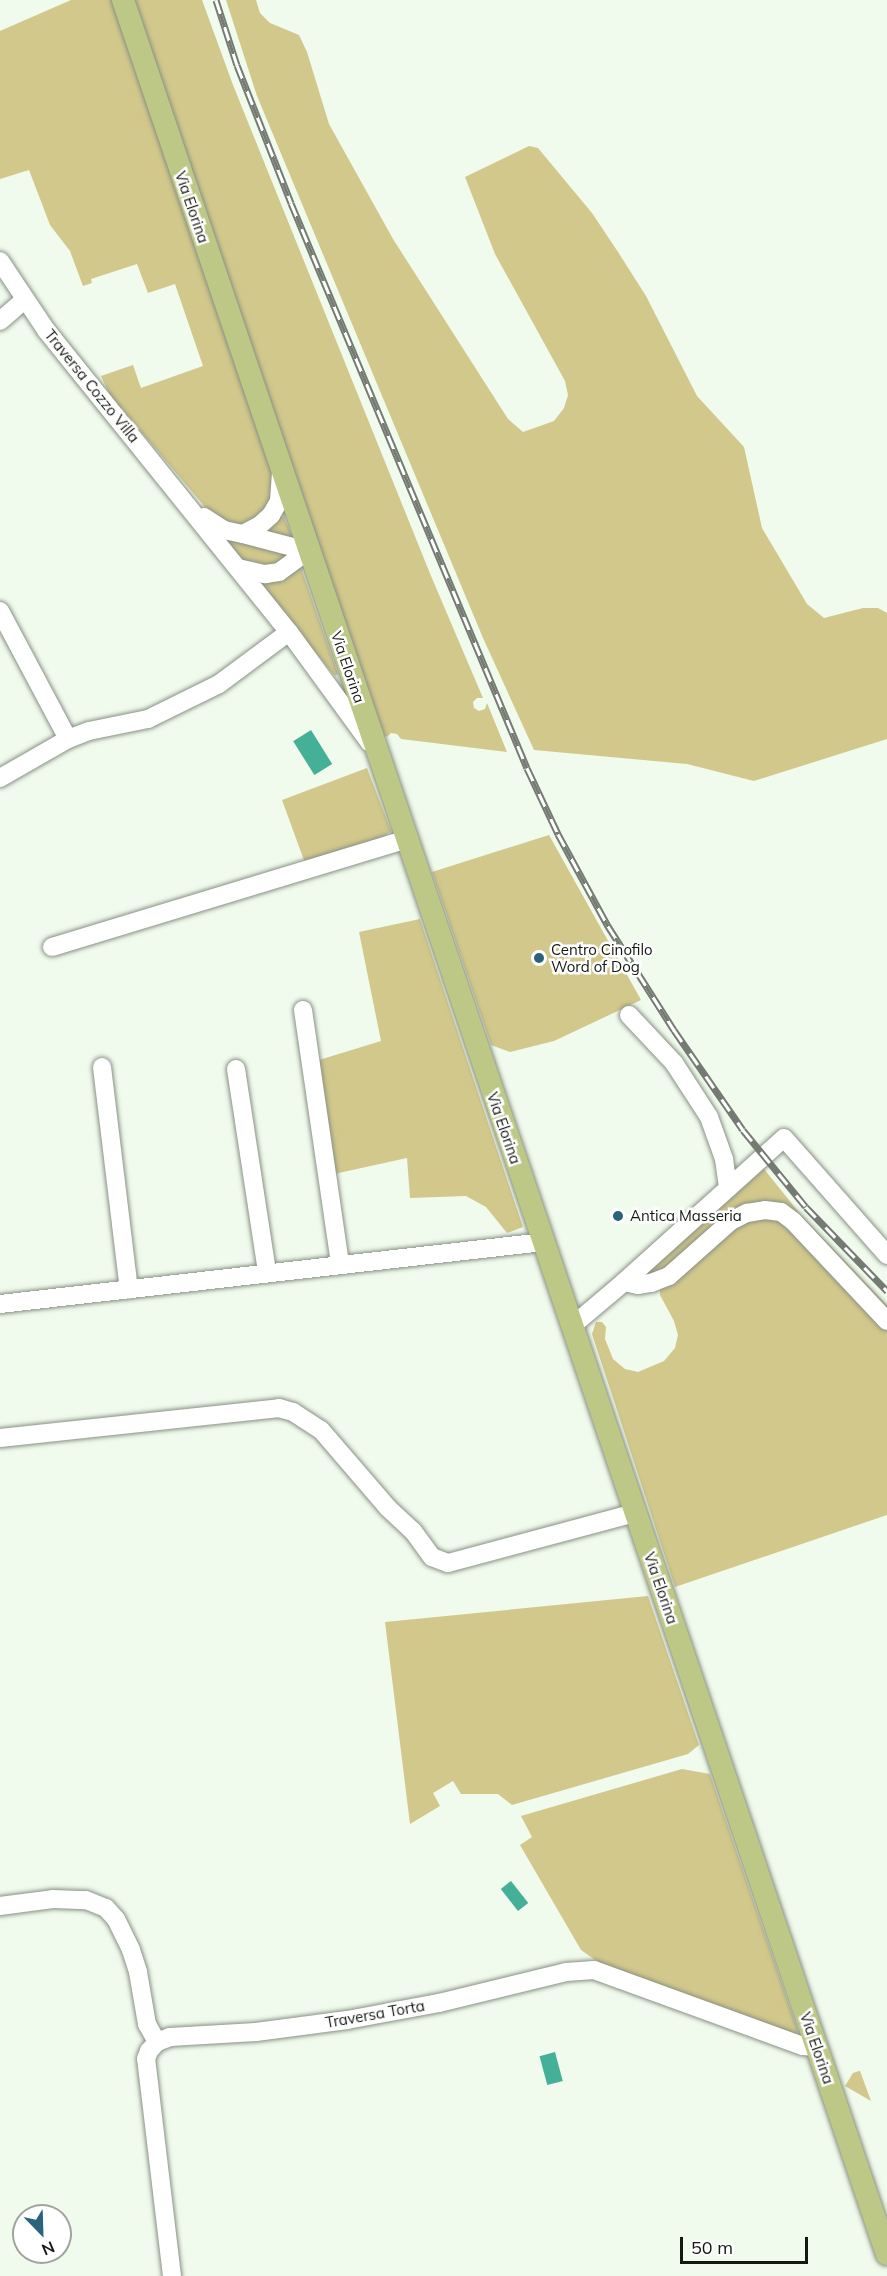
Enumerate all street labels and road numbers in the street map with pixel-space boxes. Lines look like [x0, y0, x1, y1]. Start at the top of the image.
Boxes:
street label: Via Elorina [171, 169, 213, 245]
street label: Traversa Cozzo Villa [41, 326, 143, 446]
street label: Via Elorina [327, 629, 369, 705]
street label: Via Elorina [483, 1090, 525, 1166]
street label: Via Elorina [640, 1550, 682, 1626]
street label: Traversa Torta [324, 1996, 426, 2032]
street label: Via Elorina [796, 2010, 838, 2086]

